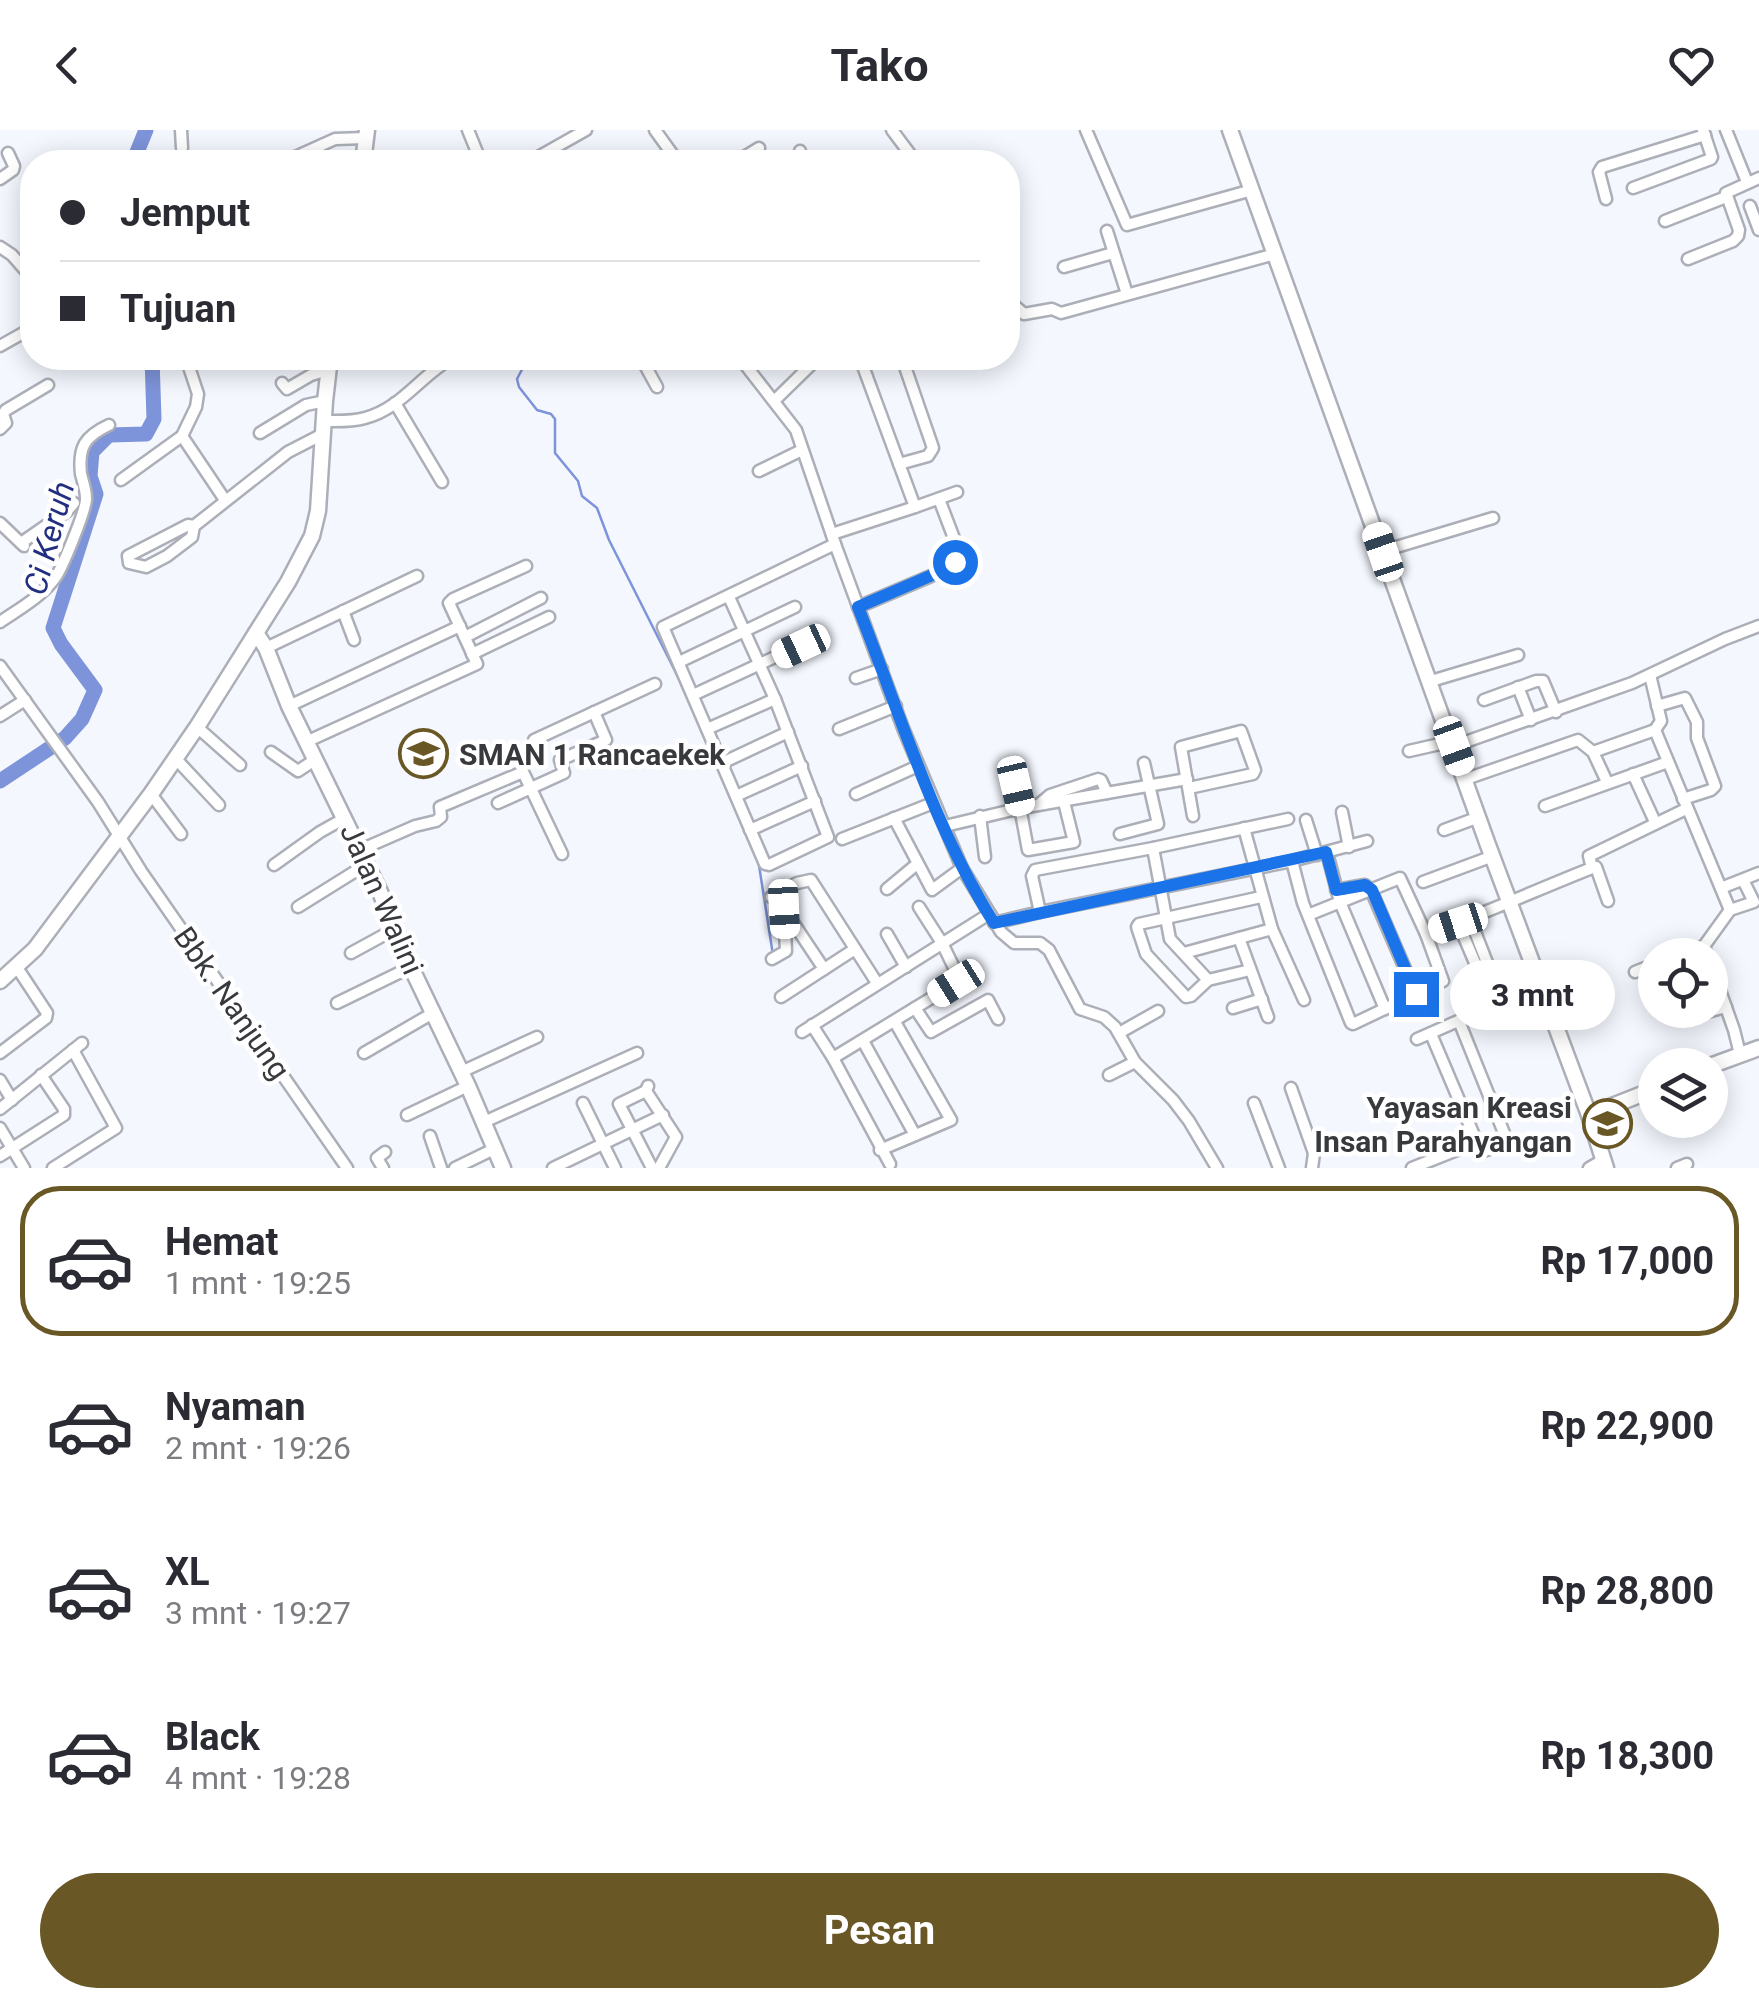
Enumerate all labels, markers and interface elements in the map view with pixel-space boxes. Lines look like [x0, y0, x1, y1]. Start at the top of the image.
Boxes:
icon: back [40, 38, 95, 93]
icon: heart [1664, 38, 1719, 93]
text: Tako [830, 39, 929, 92]
text: Jemput [120, 191, 250, 235]
text: Tujuan [120, 287, 236, 331]
water label: Ci Keruh [16, 477, 82, 599]
car [1359, 519, 1407, 585]
route start [933, 540, 978, 585]
car [767, 620, 835, 672]
car [1430, 713, 1478, 779]
school or university icon: SMAN 1 Rancaekek [398, 728, 450, 780]
place label: SMAN 1 Rancaekek [459, 737, 726, 772]
car [995, 753, 1037, 819]
street label: Jalan Walini [333, 818, 431, 980]
car [767, 878, 801, 940]
car [1425, 899, 1491, 947]
street label: Bbk. Nanjung [167, 920, 297, 1086]
map controls [1638, 938, 1728, 1138]
button: locate [1638, 938, 1728, 1028]
car [923, 954, 989, 1012]
callout: 3 mnt [1451, 959, 1616, 1029]
route end [1394, 972, 1439, 1017]
text: 3 mnt [1491, 976, 1574, 1014]
button: layers [1638, 1048, 1728, 1138]
place label: Yayasan Kreasi Insan Parahyangan [1314, 1090, 1572, 1159]
school or university icon: Yayasan Kreasi Insan Parahyangan [1581, 1098, 1633, 1150]
icon: car [45, 1216, 135, 1306]
text: Hemat [165, 1220, 278, 1264]
text: Rp 17,000 [1540, 1239, 1714, 1283]
text: 1 mnt · 19:25 [165, 1264, 351, 1302]
icon: car [45, 1381, 135, 1471]
text: Nyaman [165, 1385, 306, 1429]
text: Rp 22,900 [1540, 1404, 1714, 1448]
text: 2 mnt · 19:26 [165, 1429, 351, 1467]
icon: car [45, 1546, 135, 1636]
text: XL [165, 1550, 210, 1594]
text: Rp 28,800 [1540, 1569, 1714, 1613]
text: 3 mnt · 19:27 [165, 1594, 351, 1632]
icon: car [45, 1711, 135, 1801]
text: Black [165, 1715, 260, 1759]
text: Rp 18,300 [1540, 1734, 1714, 1778]
text: 4 mnt · 19:28 [165, 1759, 351, 1797]
button: Pesan [40, 1873, 1719, 1988]

